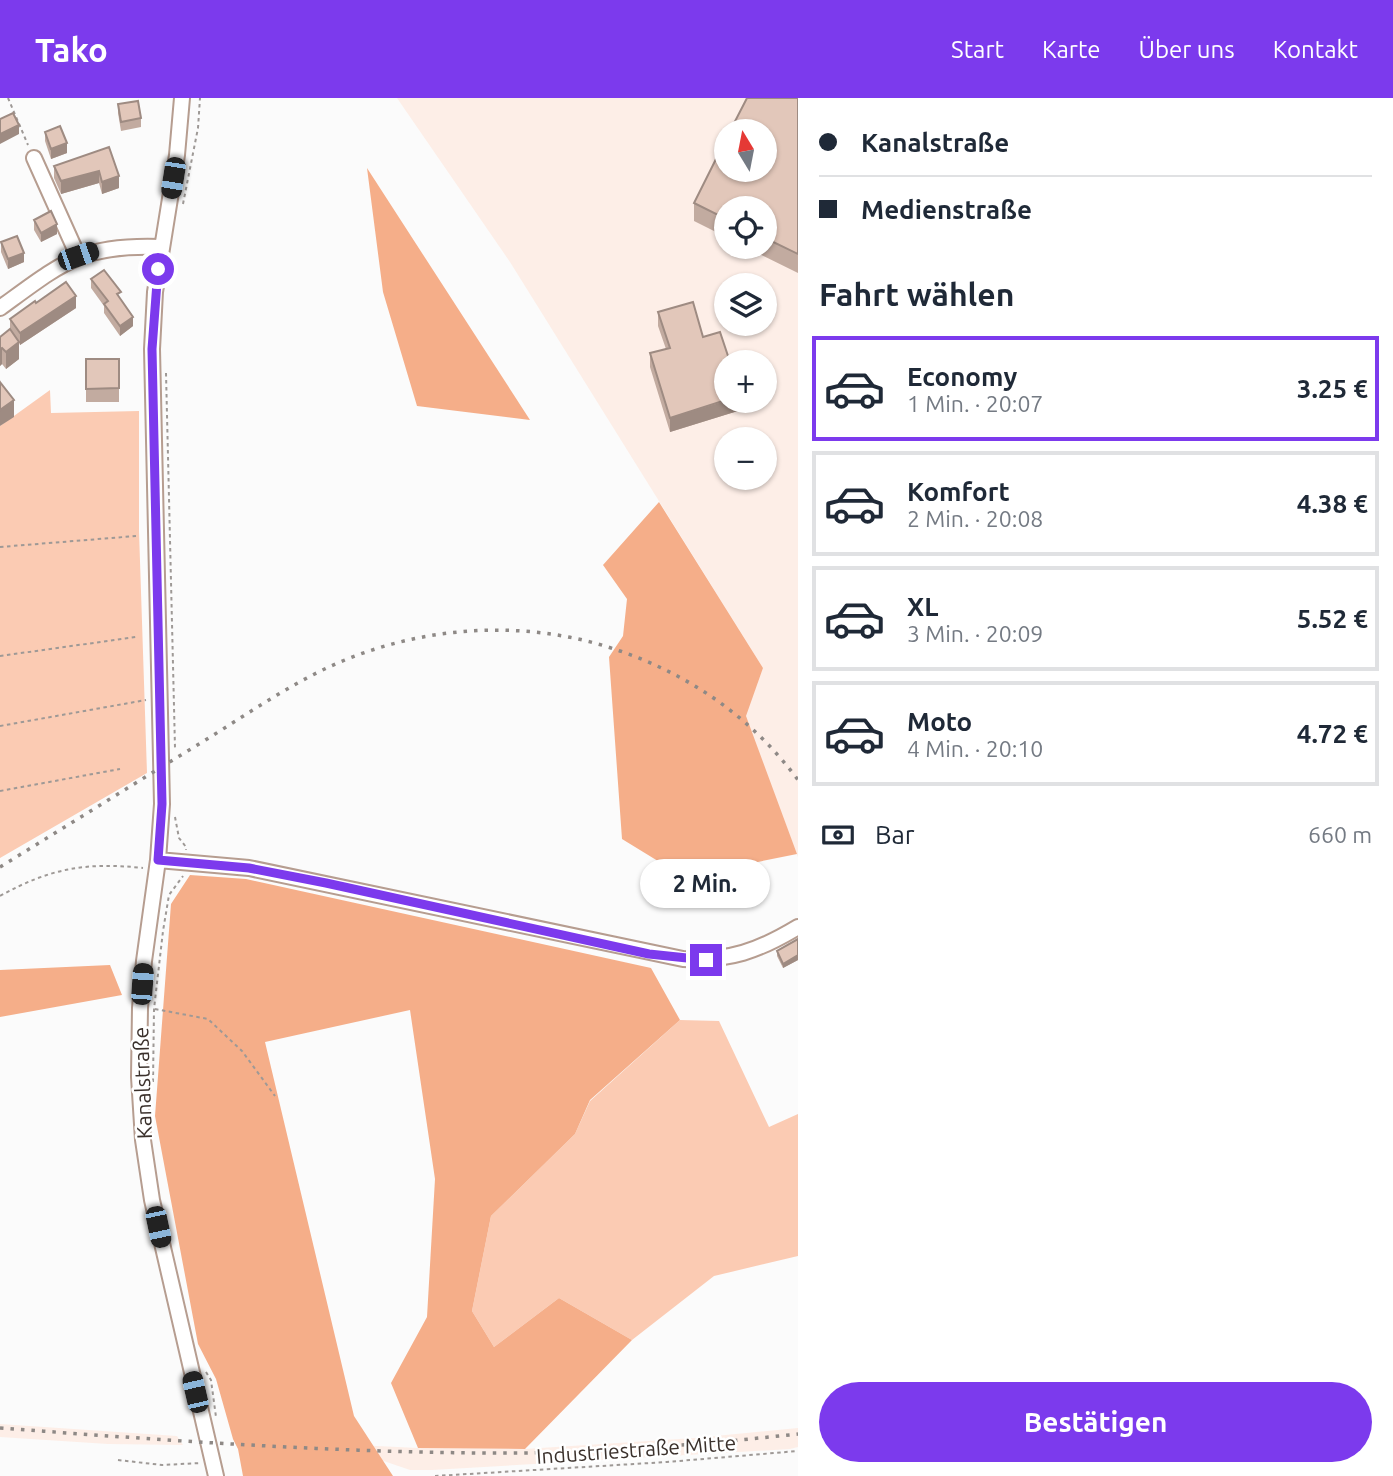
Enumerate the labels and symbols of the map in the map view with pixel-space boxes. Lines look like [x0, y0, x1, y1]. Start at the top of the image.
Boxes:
north arrow [714, 119, 777, 182]
car [160, 156, 187, 200]
car [55, 239, 102, 273]
route start [142, 253, 174, 285]
callout: 2 Min. [641, 858, 771, 908]
route end [690, 944, 722, 976]
car [131, 962, 154, 1006]
street label: Kanalstraße [128, 1027, 156, 1139]
car [144, 1204, 173, 1250]
car [181, 1369, 210, 1415]
street label: Industriestraße Mitte [535, 1430, 737, 1468]

